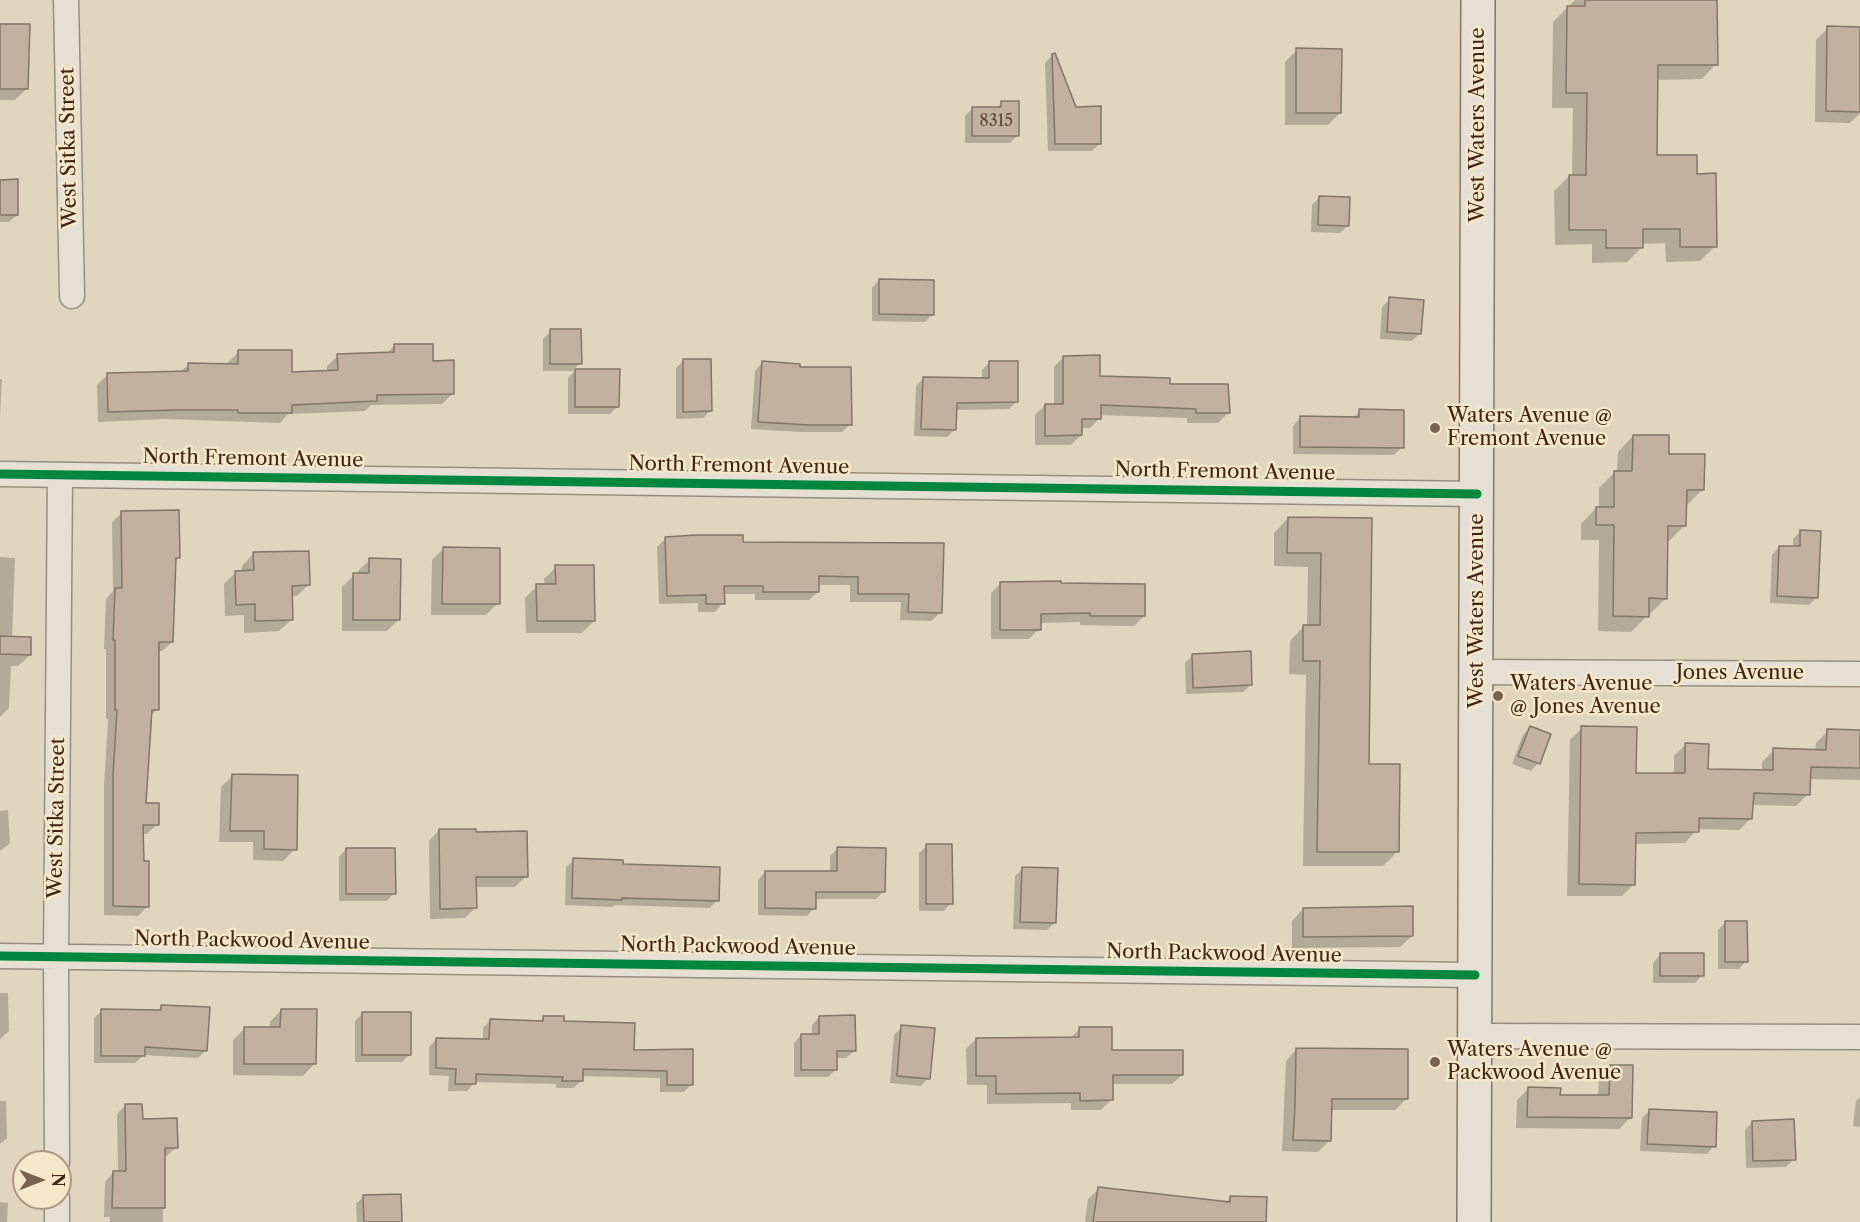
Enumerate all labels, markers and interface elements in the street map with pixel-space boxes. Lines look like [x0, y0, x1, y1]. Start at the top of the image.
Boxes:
street label: West Waters Avenue [1466, 28, 1490, 222]
street label: West Sitka Street [56, 67, 82, 229]
house number: 8315 [979, 111, 1013, 131]
place label: Waters Avenue @ Fremont Avenue [1447, 404, 1612, 451]
marker: Waters Avenue @ Fremont Avenue [1428, 421, 1442, 435]
street label: North Fremont Avenue [142, 445, 364, 473]
street label: North Fremont Avenue [628, 452, 850, 480]
street label: North Fremont Avenue [1114, 458, 1336, 486]
street label: West Waters Avenue [1465, 514, 1489, 708]
street label: Jones Avenue [1676, 661, 1804, 685]
place label: Waters Avenue @ Jones Avenue [1510, 672, 1661, 719]
marker: Waters Avenue @ Jones Avenue [1491, 689, 1505, 703]
street label: West Sitka Street [44, 737, 70, 899]
street label: North Packwood Avenue [134, 927, 370, 955]
street label: North Packwood Avenue [620, 933, 856, 961]
street label: North Packwood Avenue [1106, 940, 1342, 968]
place label: Waters Avenue @ Packwood Avenue [1447, 1038, 1621, 1085]
marker: Waters Avenue @ Packwood Avenue [1428, 1055, 1442, 1069]
north arrow [12, 1150, 72, 1210]
text: N [48, 1173, 68, 1187]

